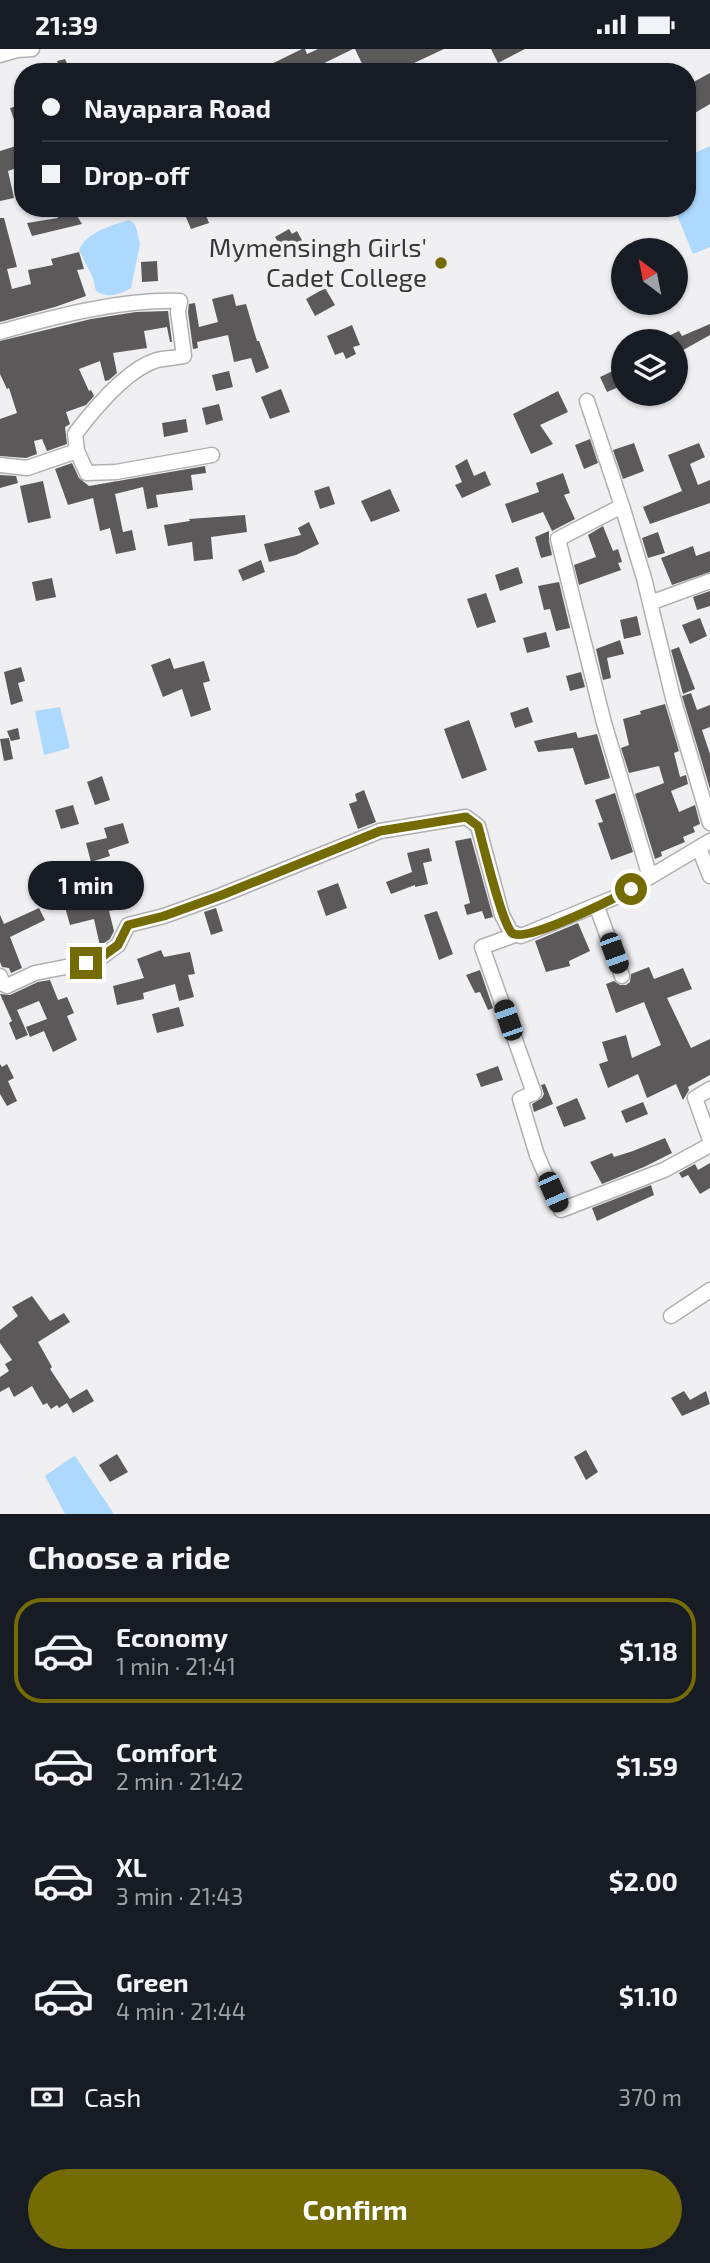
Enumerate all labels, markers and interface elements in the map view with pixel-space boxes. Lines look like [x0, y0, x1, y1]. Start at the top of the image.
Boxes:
text: 21:39 [35, 9, 98, 40]
text: Nayapara Road [84, 92, 271, 123]
text: Drop-off [84, 159, 189, 190]
place label: Mymensingh Girls' Cadet College [209, 231, 427, 292]
north arrow [611, 238, 688, 315]
map controls [611, 238, 688, 406]
marker: Mymensingh Girls' Cadet College [433, 255, 449, 271]
button: layers [611, 329, 688, 406]
callout: 1 min [28, 862, 144, 911]
text: 1 min [58, 871, 114, 899]
route start [615, 873, 647, 905]
car [597, 930, 632, 976]
route end [70, 947, 102, 979]
car [492, 997, 525, 1043]
car [535, 1169, 572, 1215]
text: Choose a ride [28, 1537, 231, 1575]
icon: car [32, 1619, 95, 1682]
text: Economy [116, 1621, 228, 1652]
text: $1.18 [619, 1635, 678, 1666]
text: 1 min · 21:41 [116, 1652, 236, 1680]
icon: car [32, 1734, 95, 1797]
text: Comfort [116, 1736, 217, 1767]
text: $1.59 [616, 1750, 678, 1781]
text: 2 min · 21:42 [116, 1767, 244, 1795]
icon: car [32, 1849, 95, 1912]
text: XL [116, 1851, 147, 1882]
text: $2.00 [609, 1865, 678, 1896]
text: 3 min · 21:43 [116, 1882, 243, 1910]
icon: car [32, 1964, 95, 2027]
text: Green [116, 1966, 189, 1997]
text: $1.10 [619, 1980, 678, 2011]
text: 4 min · 21:44 [116, 1997, 246, 2025]
icon: cash [28, 2078, 66, 2116]
text: Cash [84, 2081, 141, 2112]
text: 370 m [618, 2083, 682, 2111]
button: Confirm [28, 2169, 682, 2249]

